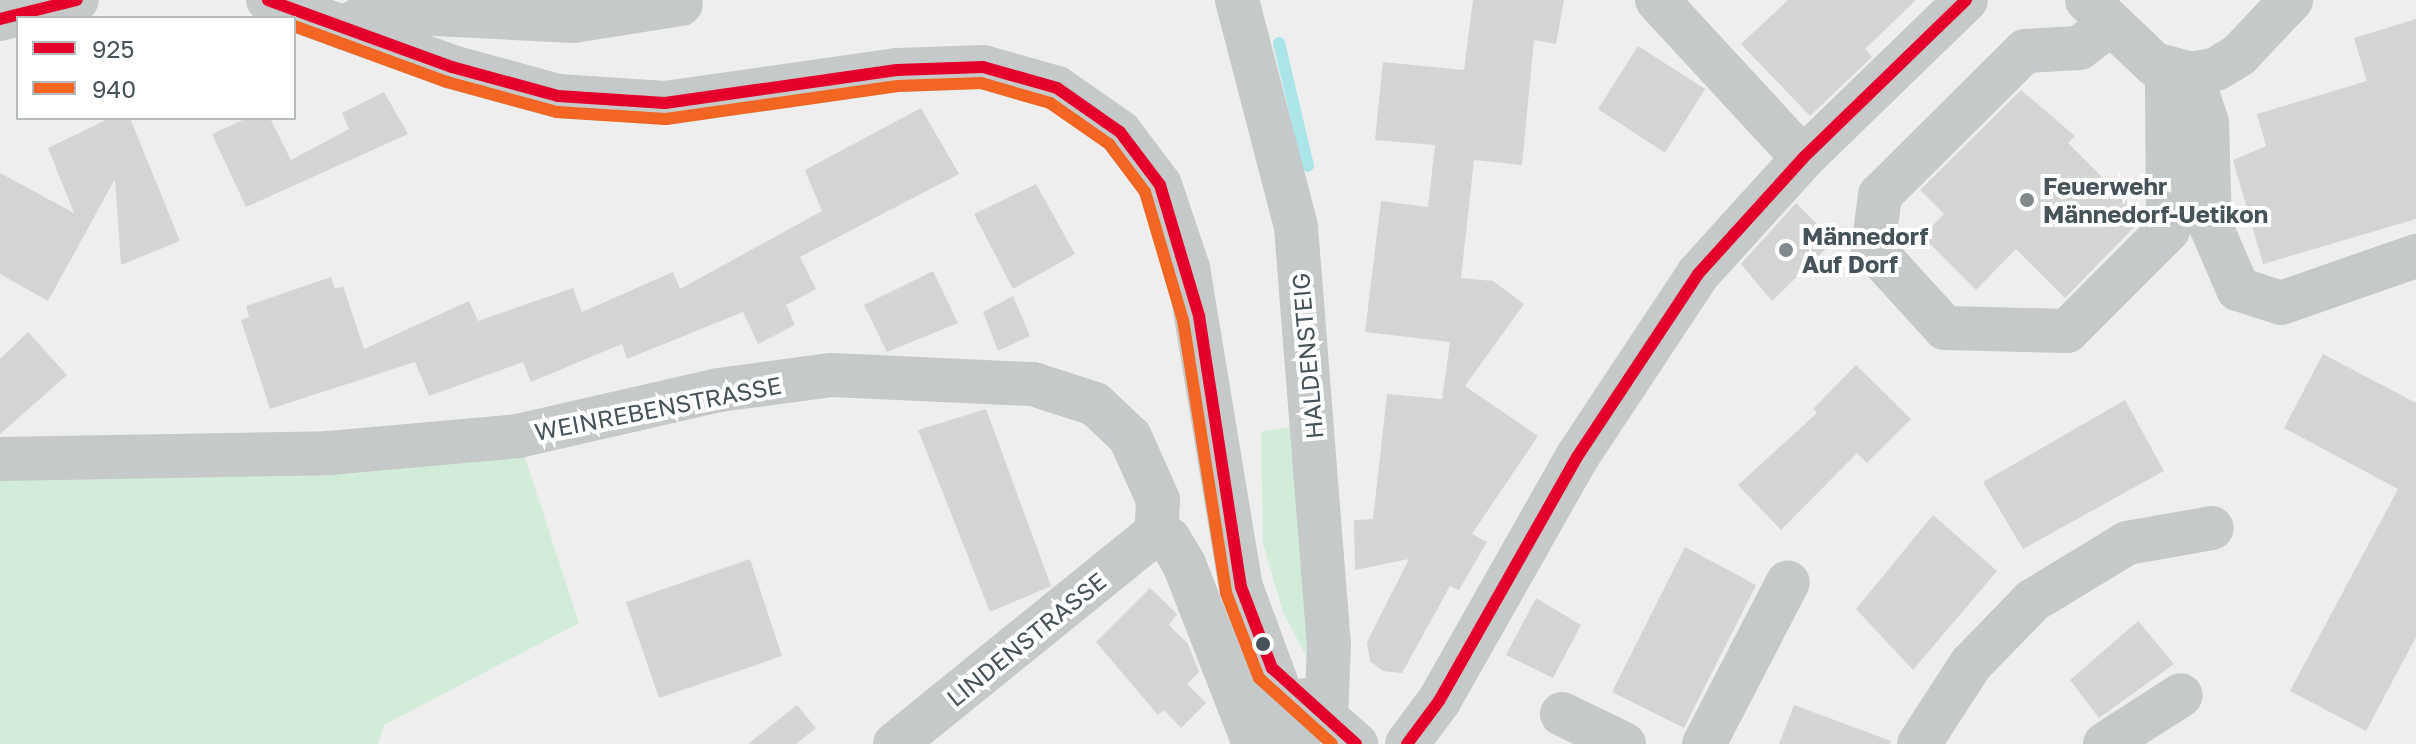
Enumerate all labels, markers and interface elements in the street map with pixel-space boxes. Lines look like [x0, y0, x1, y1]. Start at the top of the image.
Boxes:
legend [16, 16, 296, 120]
text: 925 [92, 34, 134, 63]
text: 940 [92, 74, 136, 103]
place label: Feuerwehr Männedorf-Uetikon [2043, 172, 2268, 228]
marker: Feuerwehr Männedorf-Uetikon [2018, 191, 2036, 209]
place label: Männedorf Auf Dorf [1802, 222, 1928, 278]
marker: Männedorf Auf Dorf [1777, 241, 1795, 259]
street label: HALDENSTEIG [1285, 272, 1329, 440]
street label: WEINREBENSTRASSE [532, 370, 784, 446]
street label: LINDENSTRASSE [941, 566, 1111, 712]
unlabelled marker [1255, 636, 1271, 652]

